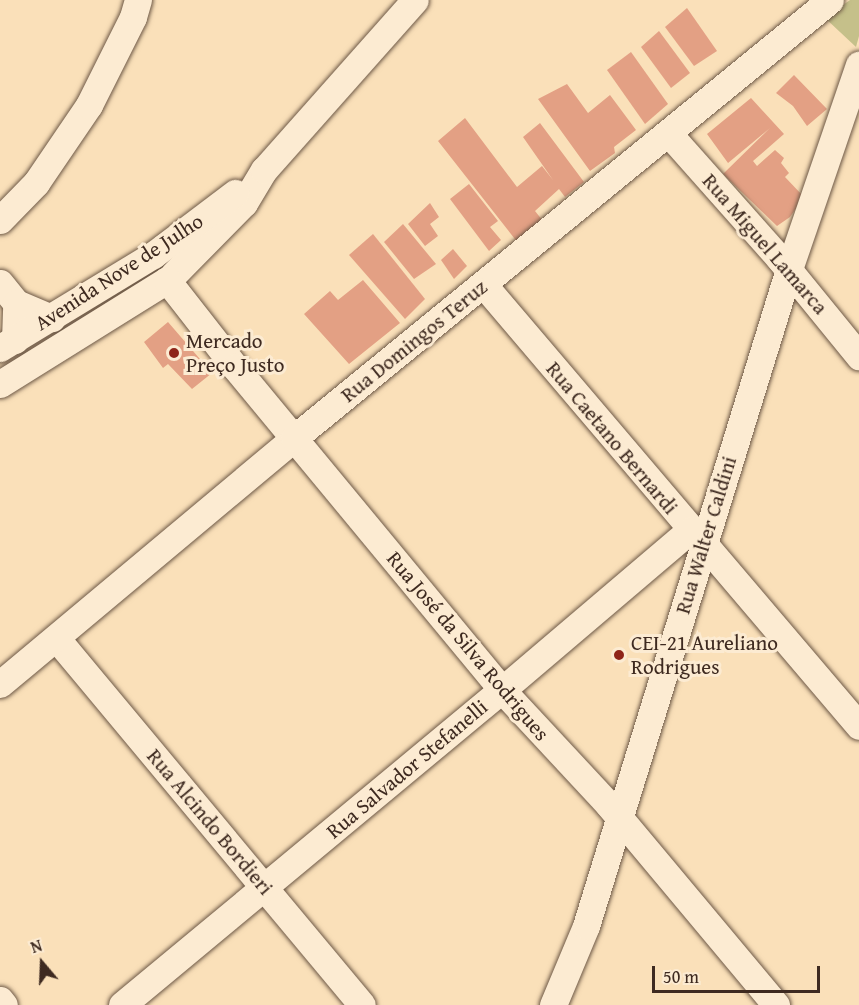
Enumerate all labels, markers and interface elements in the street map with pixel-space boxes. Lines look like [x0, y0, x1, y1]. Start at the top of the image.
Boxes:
street label: Rua Miguel Lamarca [697, 169, 833, 319]
street label: Avenida Nove de Julho [30, 208, 208, 336]
street label: Rua Domingos Teruz [336, 274, 492, 408]
place label: Mercado Preço Justo [186, 328, 285, 378]
marker: Mercado Preço Justo [167, 346, 181, 360]
street label: Rua Caetano Bernardi [541, 357, 683, 519]
street label: Rua Walter Caldini [670, 453, 742, 617]
street label: Rua José da Silva Rodrigues [382, 546, 554, 746]
place label: CEI-21 Aureliano Rodrigues [631, 630, 778, 680]
marker: CEI-21 Aureliano Rodrigues [612, 648, 626, 662]
street label: Rua Salvador Stefanelli [321, 694, 493, 844]
street label: Rua Alcindo Bordieri [142, 744, 278, 900]
north arrow [12, 933, 72, 993]
text: N [27, 933, 45, 959]
scale bar [655, 954, 823, 992]
text: 50 m [663, 963, 699, 990]

